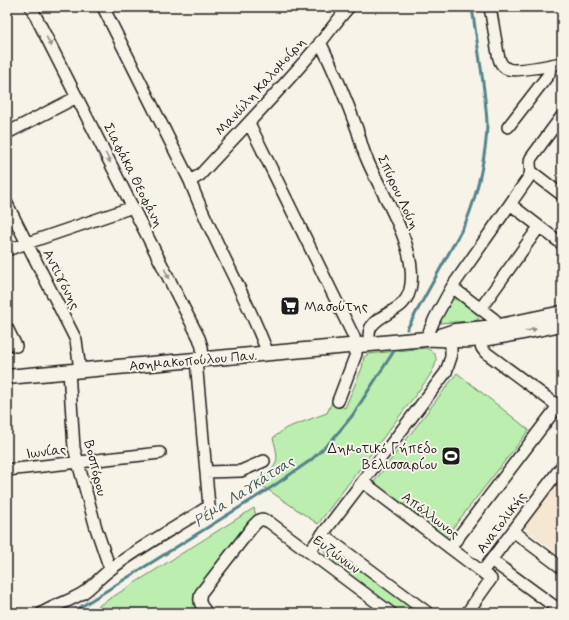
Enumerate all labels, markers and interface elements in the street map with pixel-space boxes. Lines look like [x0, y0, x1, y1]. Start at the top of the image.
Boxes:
street label: Μανώλη Καλομοίρη [212, 34, 310, 140]
one-way arrow [46, 36, 52, 48]
street label: Σιαφάκα Θεοφάνη [99, 120, 167, 231]
one-way arrow [105, 152, 111, 163]
street label: Σπύρου Λούη [373, 152, 423, 233]
street label: Αντιγόνης [38, 246, 84, 313]
one-way arrow [164, 268, 170, 279]
supermarket icon: Μασούτης [279, 295, 301, 317]
place label: Μασούτης [304, 298, 368, 316]
one-way arrow [525, 327, 537, 333]
street label: Ασημακοπούλου Παν. [128, 346, 258, 376]
street label: Βοσπόρου [79, 438, 111, 498]
place label: Δημοτικό Γήπεδο Βελισσαρίου [327, 440, 437, 474]
street label: Ιωνίας [25, 441, 67, 463]
sports icon: Δημοτικό Γήπεδο Βελισσαρίου [440, 445, 462, 467]
water label: Ρέμα Λαγκάτσας [190, 451, 300, 532]
street label: Απόλλωνος [398, 488, 463, 543]
street label: Ανατολικής [473, 488, 531, 557]
street label: Ευζώνων [309, 531, 363, 578]

